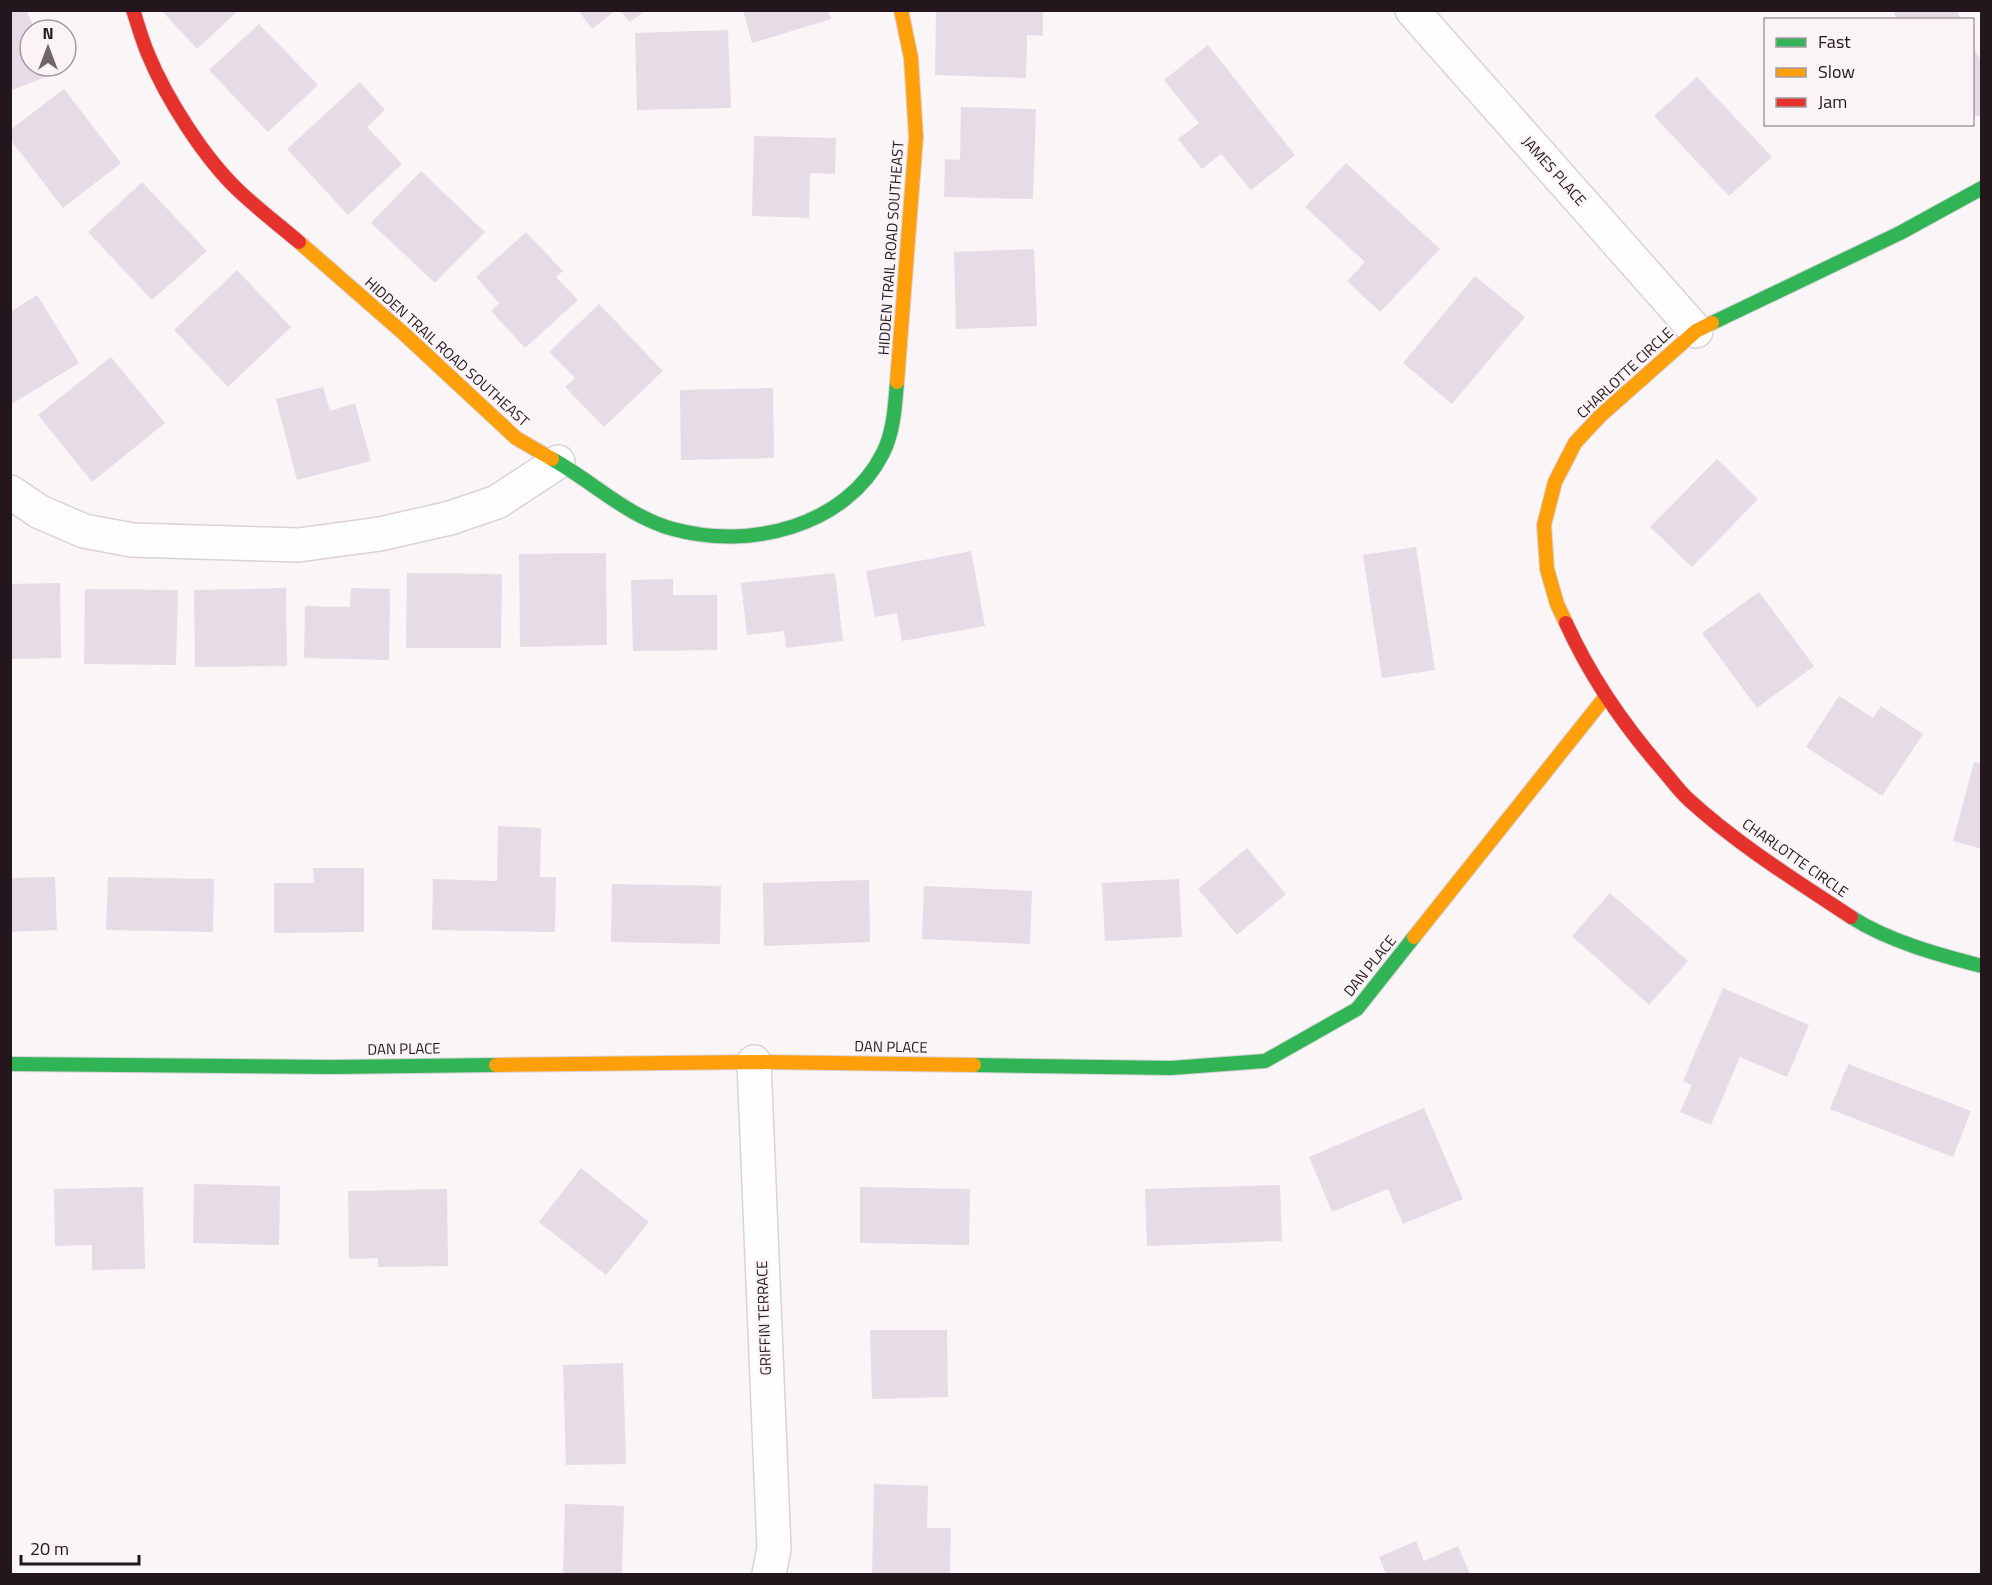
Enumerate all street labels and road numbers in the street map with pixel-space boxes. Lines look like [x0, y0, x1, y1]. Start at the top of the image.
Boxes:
street label: JAMES PLACE [1517, 131, 1592, 211]
street label: HIDDEN TRAIL ROAD SOUTHEAST [872, 140, 909, 356]
street label: HIDDEN TRAIL ROAD SOUTHEAST [360, 271, 535, 432]
street label: CHARLOTTE CIRCLE [1571, 322, 1678, 424]
street label: CHARLOTTE CIRCLE [1737, 812, 1853, 903]
street label: DAN PLACE [1338, 930, 1402, 1001]
street label: DAN PLACE [854, 1034, 928, 1059]
street label: DAN PLACE [367, 1036, 441, 1061]
street label: GRIFFIN TERRACE [750, 1260, 777, 1376]

